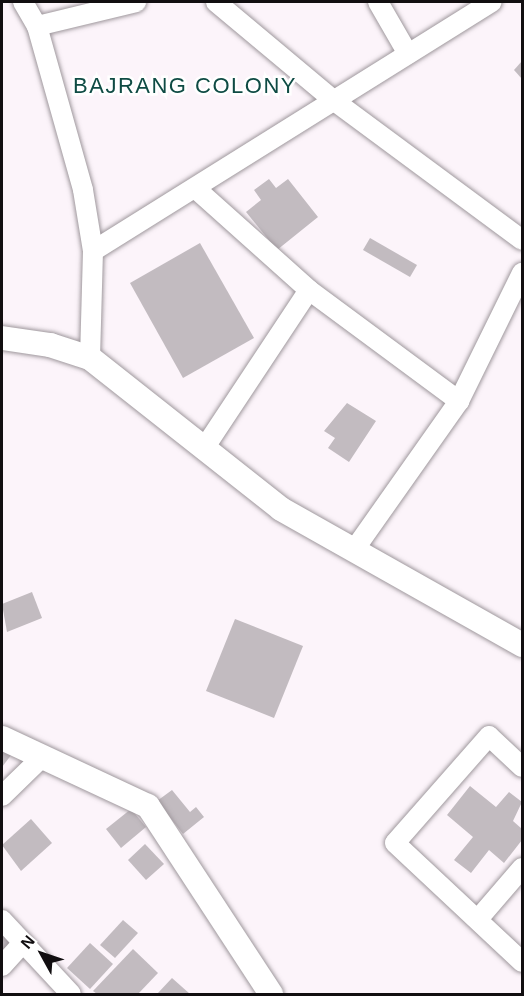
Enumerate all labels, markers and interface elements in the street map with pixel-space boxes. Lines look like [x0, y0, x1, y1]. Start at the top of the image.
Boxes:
district label: BAJRANG COLONY [73, 73, 297, 99]
north arrow [12, 924, 72, 984]
text: N [18, 932, 38, 952]

